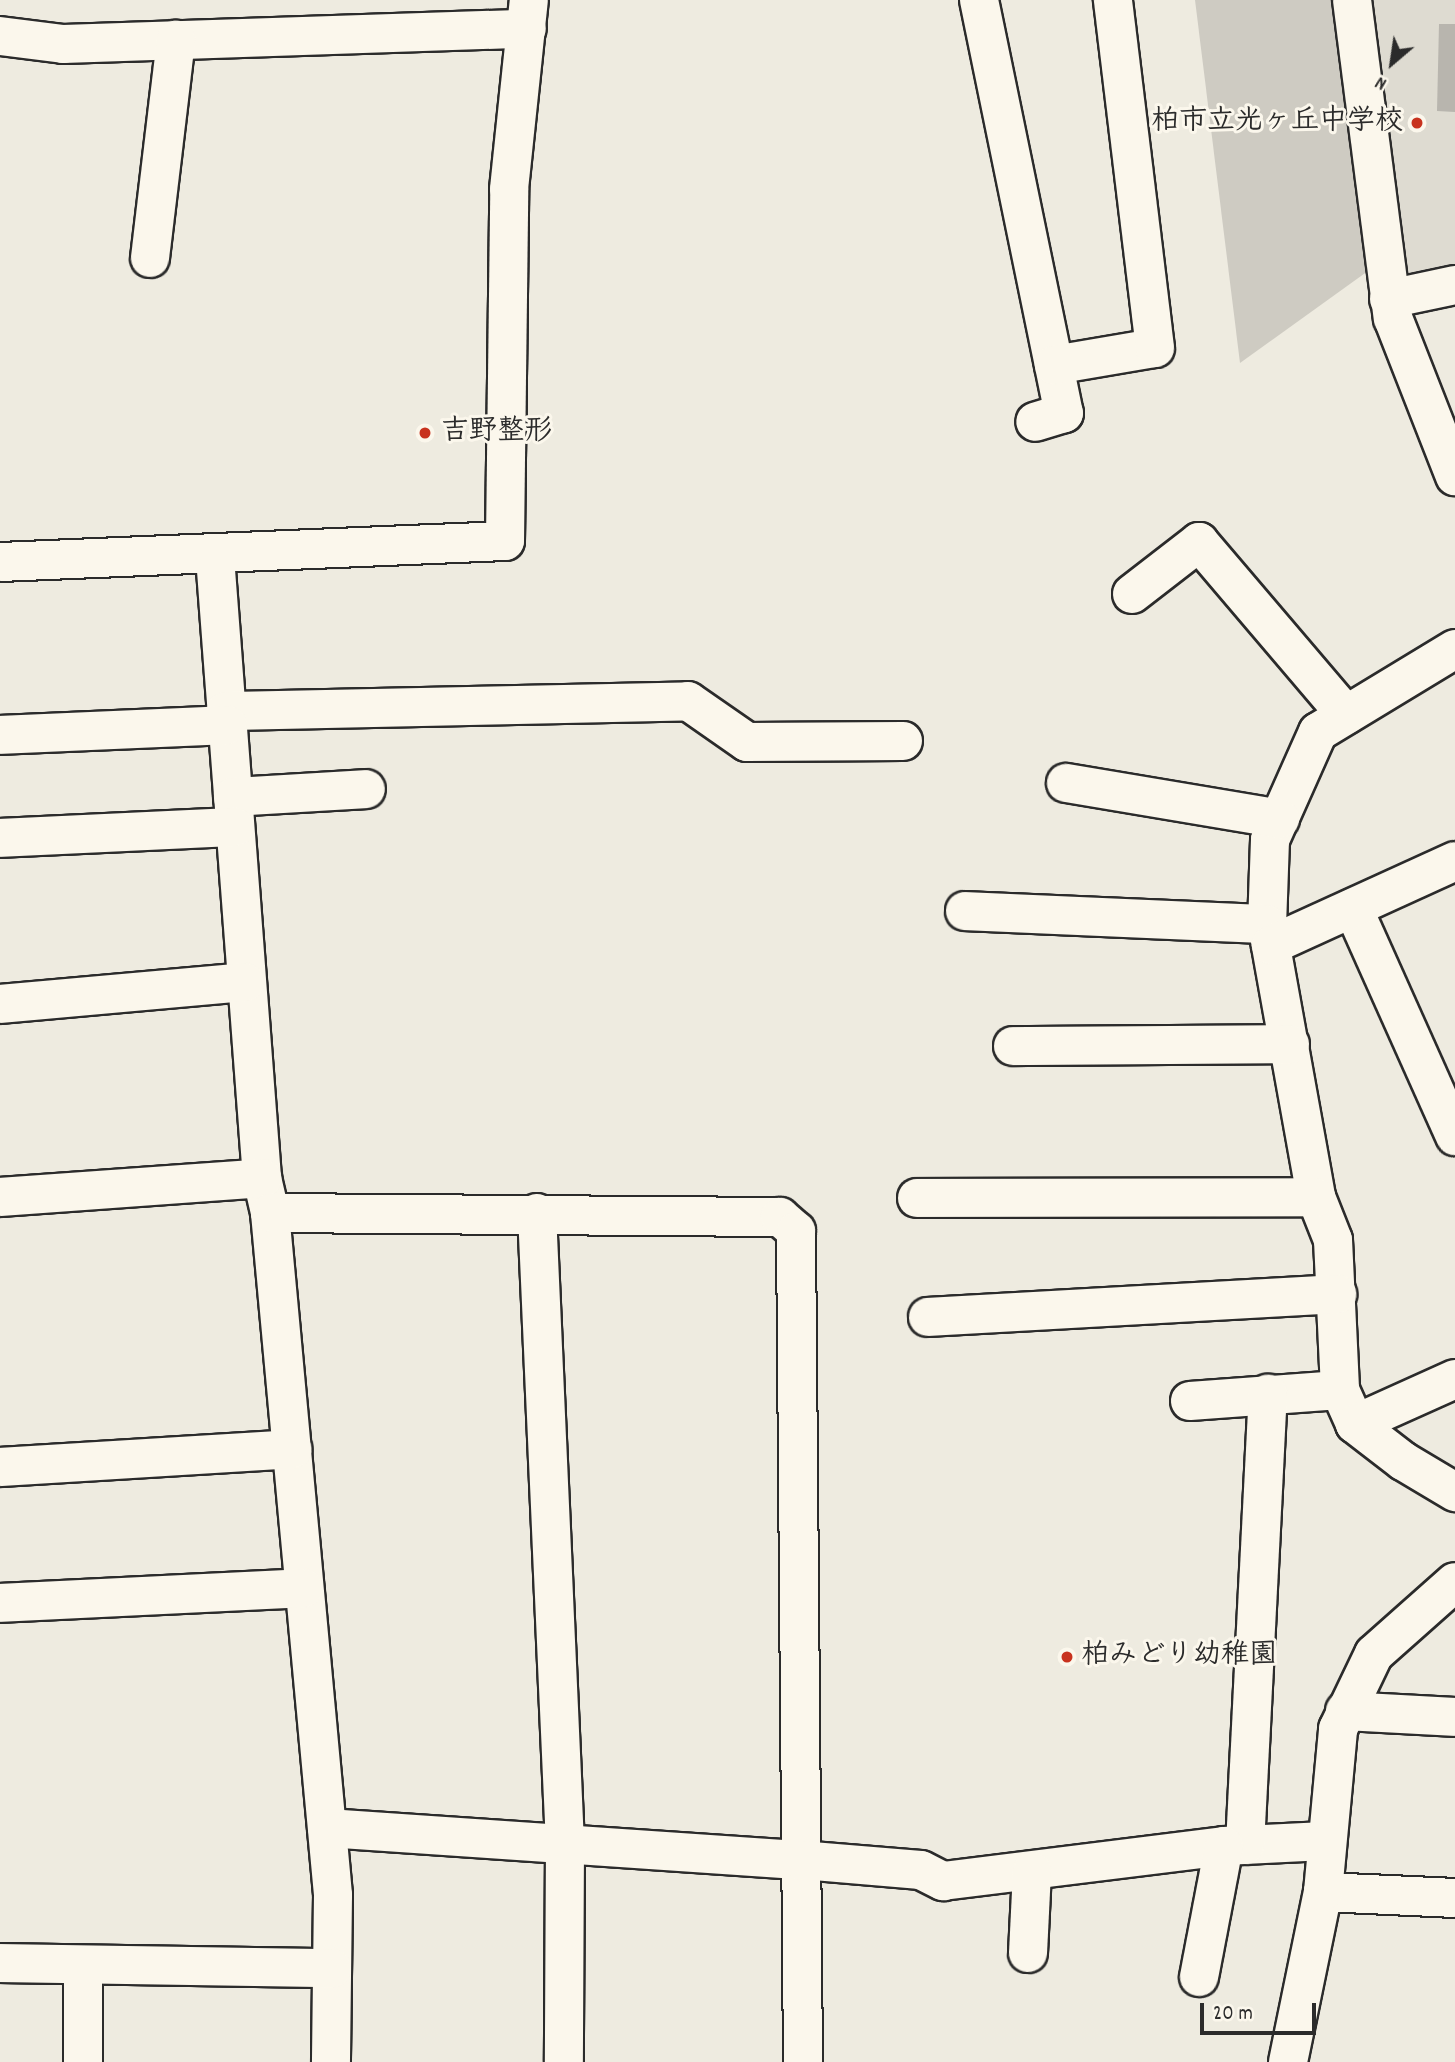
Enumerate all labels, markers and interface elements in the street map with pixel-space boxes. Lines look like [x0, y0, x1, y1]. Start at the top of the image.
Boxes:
north arrow [1357, 28, 1427, 98]
text: N [1371, 68, 1392, 96]
place label: 柏市立光ヶ丘中学校 [1151, 106, 1403, 140]
marker: 柏市立光ヶ丘中学校 [1409, 115, 1425, 131]
place label: 吉野整形 [441, 416, 553, 450]
marker: 吉野整形 [415, 423, 435, 443]
place label: 柏みどり幼稚園 [1081, 1640, 1277, 1674]
marker: 柏みどり幼稚園 [1059, 1649, 1075, 1665]
scale bar [1203, 1988, 1318, 2032]
text: 20 m [1213, 2000, 1253, 2030]

